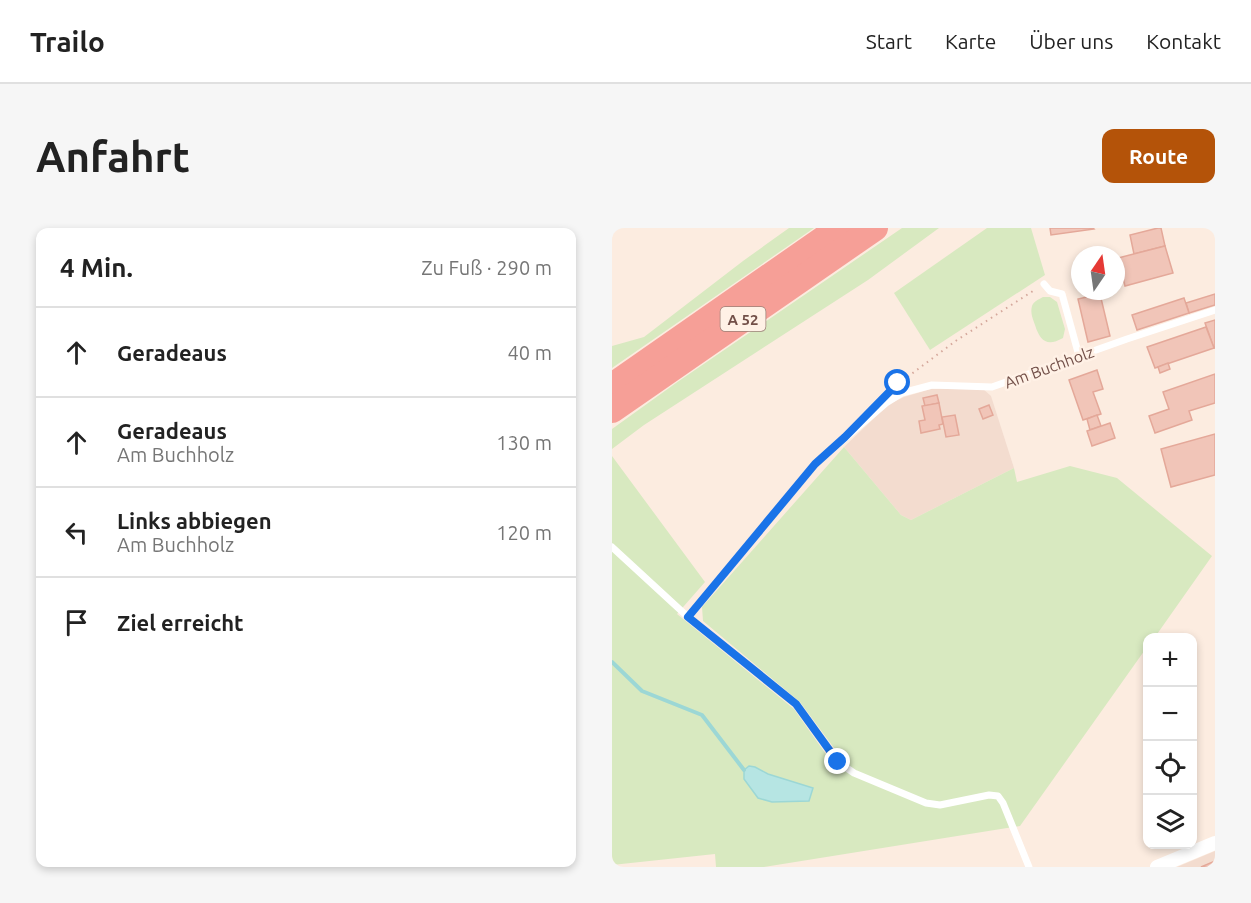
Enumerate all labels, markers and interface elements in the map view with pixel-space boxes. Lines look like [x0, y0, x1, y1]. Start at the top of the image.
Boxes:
text: Trailo [30, 26, 105, 57]
text: Start [866, 29, 912, 53]
text: Karte [945, 29, 996, 53]
text: Über uns [1029, 29, 1113, 53]
text: Kontakt [1146, 29, 1221, 53]
button: Route [1102, 129, 1215, 183]
text: Anfahrt [36, 133, 190, 180]
north arrow [1071, 246, 1125, 300]
text: 4 Min. [60, 253, 133, 282]
text: Zu Fuß · 290 m [421, 256, 552, 279]
road number: A 52 [720, 307, 766, 331]
icon: ahead [60, 336, 93, 369]
text: Geradeaus [117, 340, 227, 365]
text: 40 m [508, 341, 552, 364]
street label: Am Buchholz [1002, 342, 1096, 392]
route start [884, 369, 910, 395]
text: Geradeaus [117, 418, 227, 443]
icon: ahead [60, 426, 93, 459]
text: 130 m [496, 431, 552, 454]
text: Am Buchholz [117, 443, 234, 466]
text: Links abbiegen [117, 508, 272, 533]
icon: left [60, 516, 93, 549]
text: 120 m [496, 521, 552, 544]
text: Am Buchholz [117, 533, 234, 556]
icon: arrive [60, 606, 93, 639]
text: Ziel erreicht [117, 610, 244, 635]
map controls [1143, 633, 1197, 849]
button: + [1143, 633, 1197, 687]
button: − [1143, 687, 1197, 741]
button: locate [1143, 741, 1197, 795]
route end [824, 748, 850, 774]
button: layers [1143, 795, 1197, 849]

